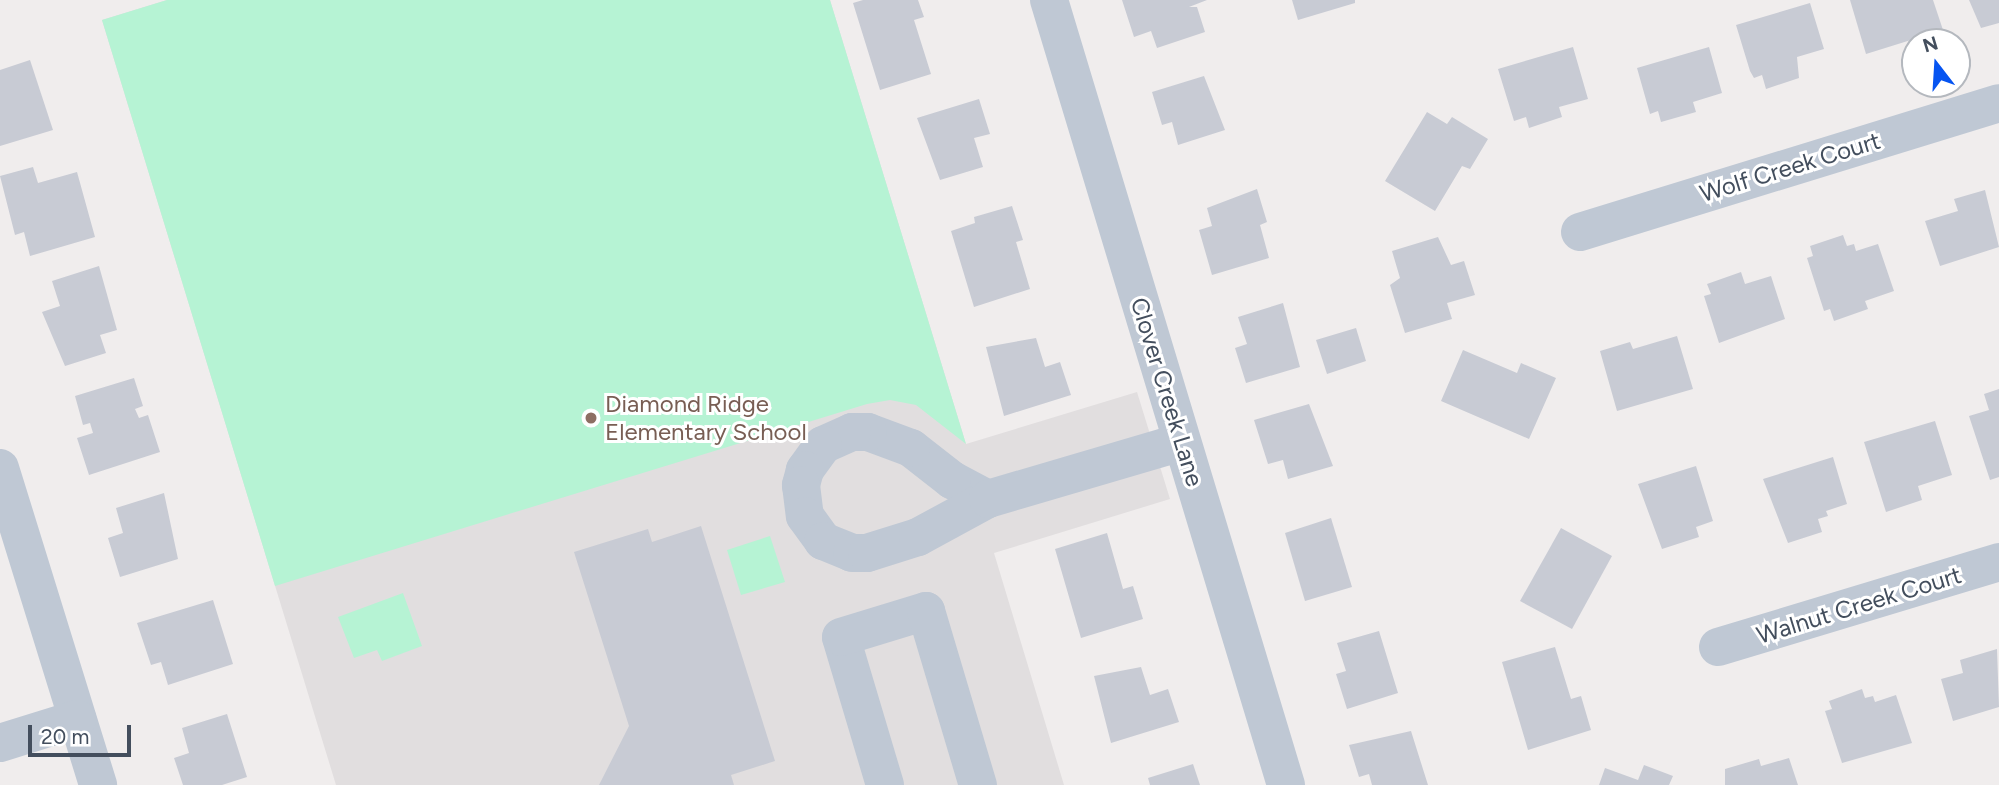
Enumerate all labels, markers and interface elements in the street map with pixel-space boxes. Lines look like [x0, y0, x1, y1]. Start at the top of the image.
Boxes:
north arrow [1901, 28, 1971, 98]
text: N [1920, 31, 1941, 57]
street label: Wolf Creek Court [1696, 126, 1884, 208]
street label: Clover Creek Lane [1125, 294, 1209, 490]
place label: Diamond Ridge Elementary School [605, 390, 807, 446]
marker: Diamond Ridge Elementary School [583, 410, 599, 426]
street label: Walnut Creek Court [1753, 560, 1965, 650]
scale bar [32, 712, 135, 756]
text: 20 m [41, 724, 89, 749]

